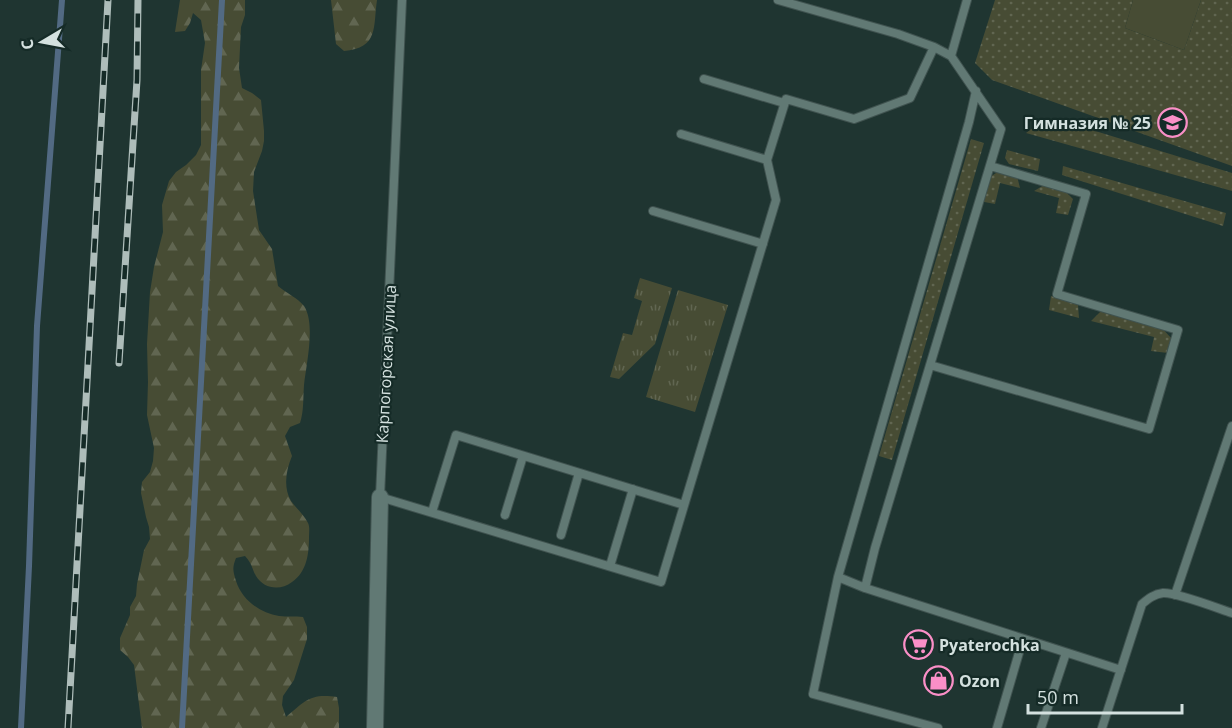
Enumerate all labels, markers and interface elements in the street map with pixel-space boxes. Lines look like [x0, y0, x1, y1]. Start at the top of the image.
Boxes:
north arrow [12, 12, 72, 72]
text: С [16, 38, 39, 52]
school or university icon: Гимназия № 25 [1156, 107, 1188, 139]
place label: Гимназия № 25 [1024, 112, 1151, 134]
street label: Карпогорская улица [371, 284, 401, 444]
supermarket icon: Pyaterochka [902, 629, 934, 661]
place label: Pyaterochka [939, 634, 1040, 656]
shop icon: Ozon [922, 665, 954, 697]
place label: Ozon [959, 670, 1000, 692]
scale bar [1028, 677, 1182, 715]
text: 50 m [1037, 685, 1079, 709]

